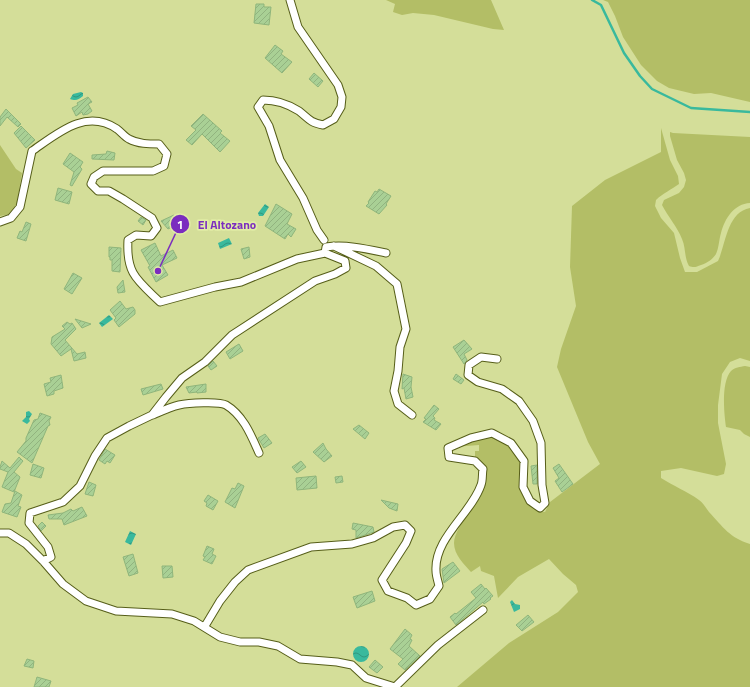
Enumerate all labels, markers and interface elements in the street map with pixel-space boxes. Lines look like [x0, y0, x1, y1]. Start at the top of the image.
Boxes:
callout: El Altozano [170, 212, 264, 236]
text: 1 [177, 215, 183, 234]
text: El Altozano [198, 215, 256, 234]

